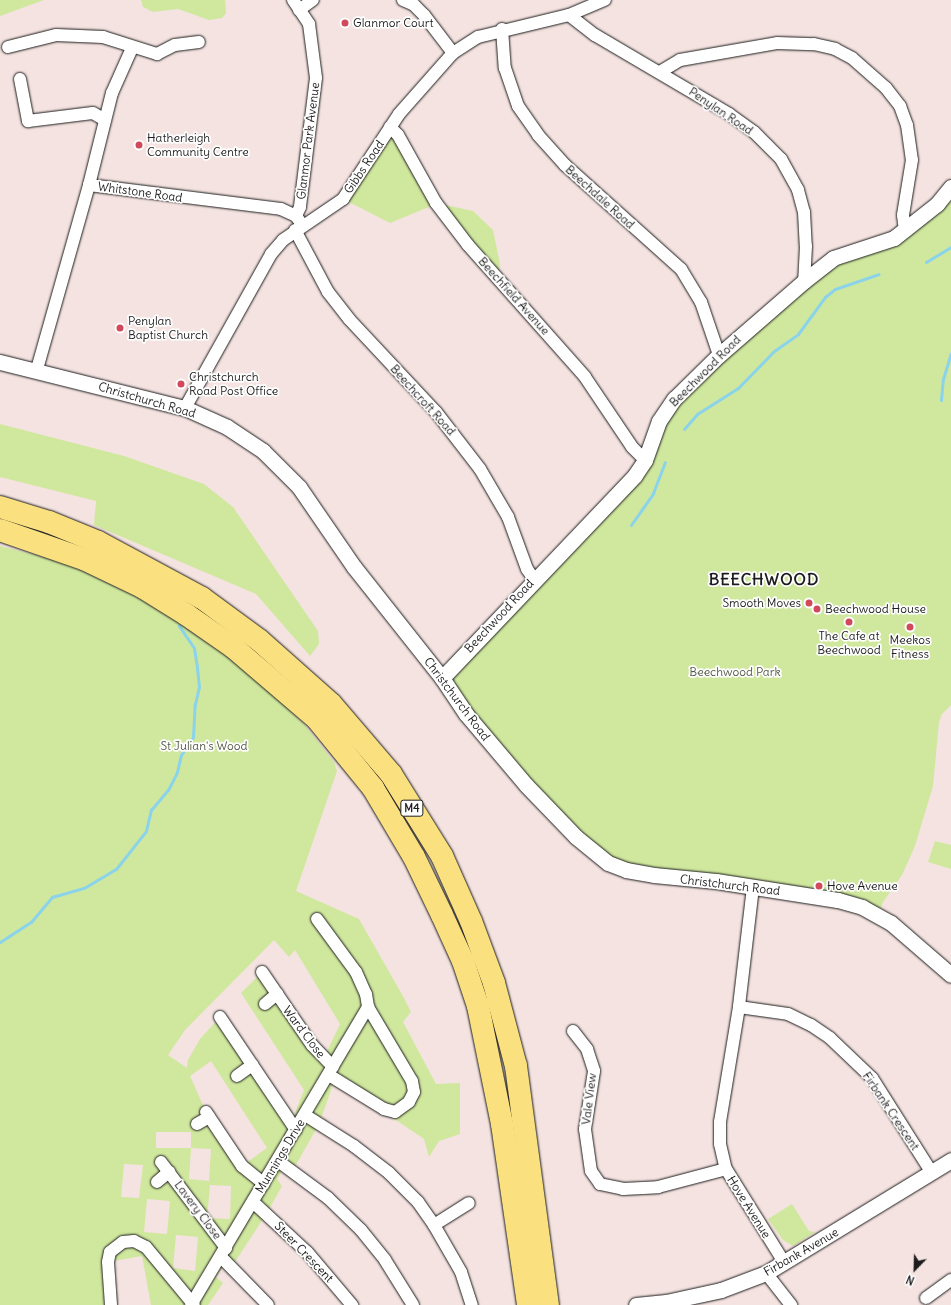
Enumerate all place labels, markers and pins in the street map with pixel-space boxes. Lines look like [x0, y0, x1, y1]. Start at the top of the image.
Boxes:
place label: Glanmor Court [353, 16, 434, 30]
marker: Glanmor Court [340, 18, 350, 28]
place label: Hatherleigh Community Centre [147, 131, 249, 159]
marker: Hatherleigh Community Centre [134, 140, 144, 150]
place label: Penylan Baptist Church [128, 314, 208, 342]
marker: Penylan Baptist Church [115, 323, 125, 333]
place label: Christchurch Road Post Office [189, 370, 278, 398]
marker: Christchurch Road Post Office [176, 379, 186, 389]
place label: Smooth Moves [722, 596, 801, 610]
marker: Smooth Moves [804, 598, 814, 608]
place label: Beechwood House [825, 602, 926, 616]
marker: Beechwood House [812, 604, 822, 614]
marker: The Cafe at Beechwood [844, 617, 854, 627]
marker: Meekos Fitness [905, 622, 915, 632]
place label: The Cafe at Beechwood [817, 629, 881, 657]
place label: Meekos Fitness [890, 633, 930, 661]
place label: Hove Avenue [827, 879, 898, 893]
marker: Hove Avenue [814, 881, 824, 891]

